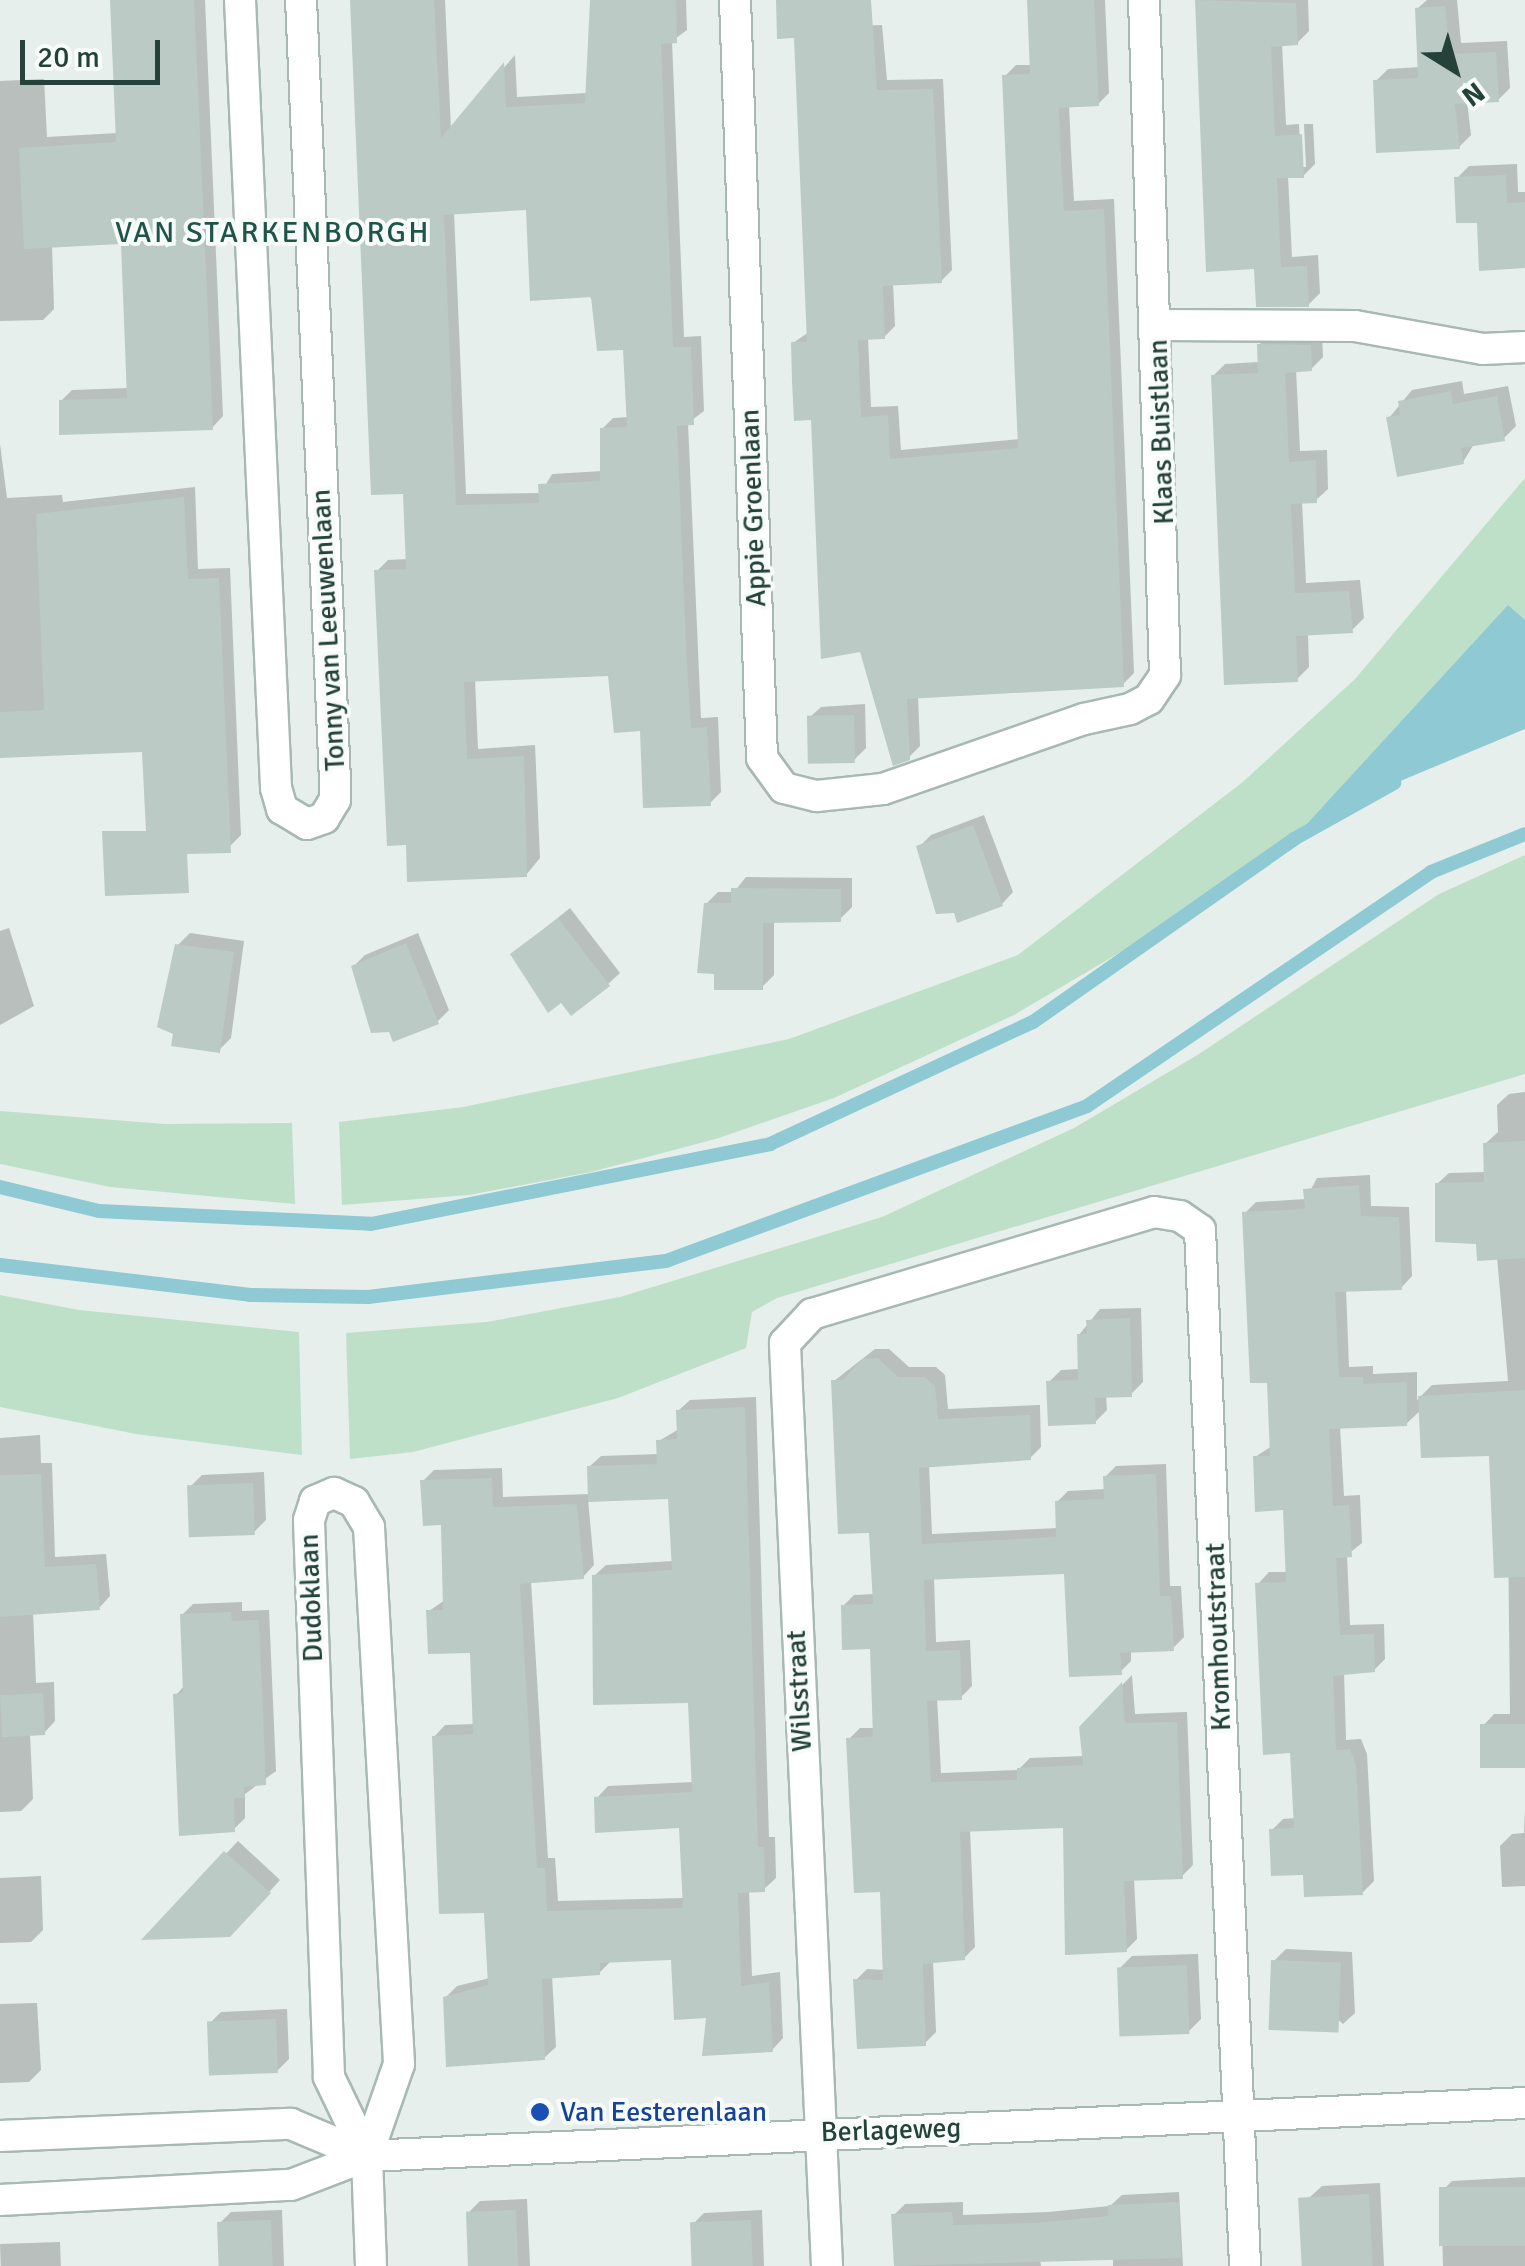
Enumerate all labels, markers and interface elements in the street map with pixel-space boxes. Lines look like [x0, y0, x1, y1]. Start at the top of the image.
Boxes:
scale bar [25, 20, 165, 82]
north arrow [1405, 20, 1505, 120]
text: 20 m [37, 39, 100, 76]
text: N [1455, 75, 1491, 113]
district label: VAN STARKENBORGH [115, 215, 431, 251]
street label: Klaas Buistlaan [1141, 339, 1181, 525]
street label: Appie Groenlaan [733, 408, 773, 608]
street label: Tonny van Leeuwenlaan [304, 488, 352, 772]
street label: Dudoklaan [292, 1533, 330, 1663]
street label: Kromhoutstraat [1198, 1542, 1238, 1732]
street label: Wilsstraat [779, 1629, 819, 1753]
place label: Van Eesterenlaan [560, 2095, 767, 2129]
marker: Van Eesterenlaan [529, 2101, 551, 2123]
street label: Berlageweg [820, 2111, 962, 2149]

